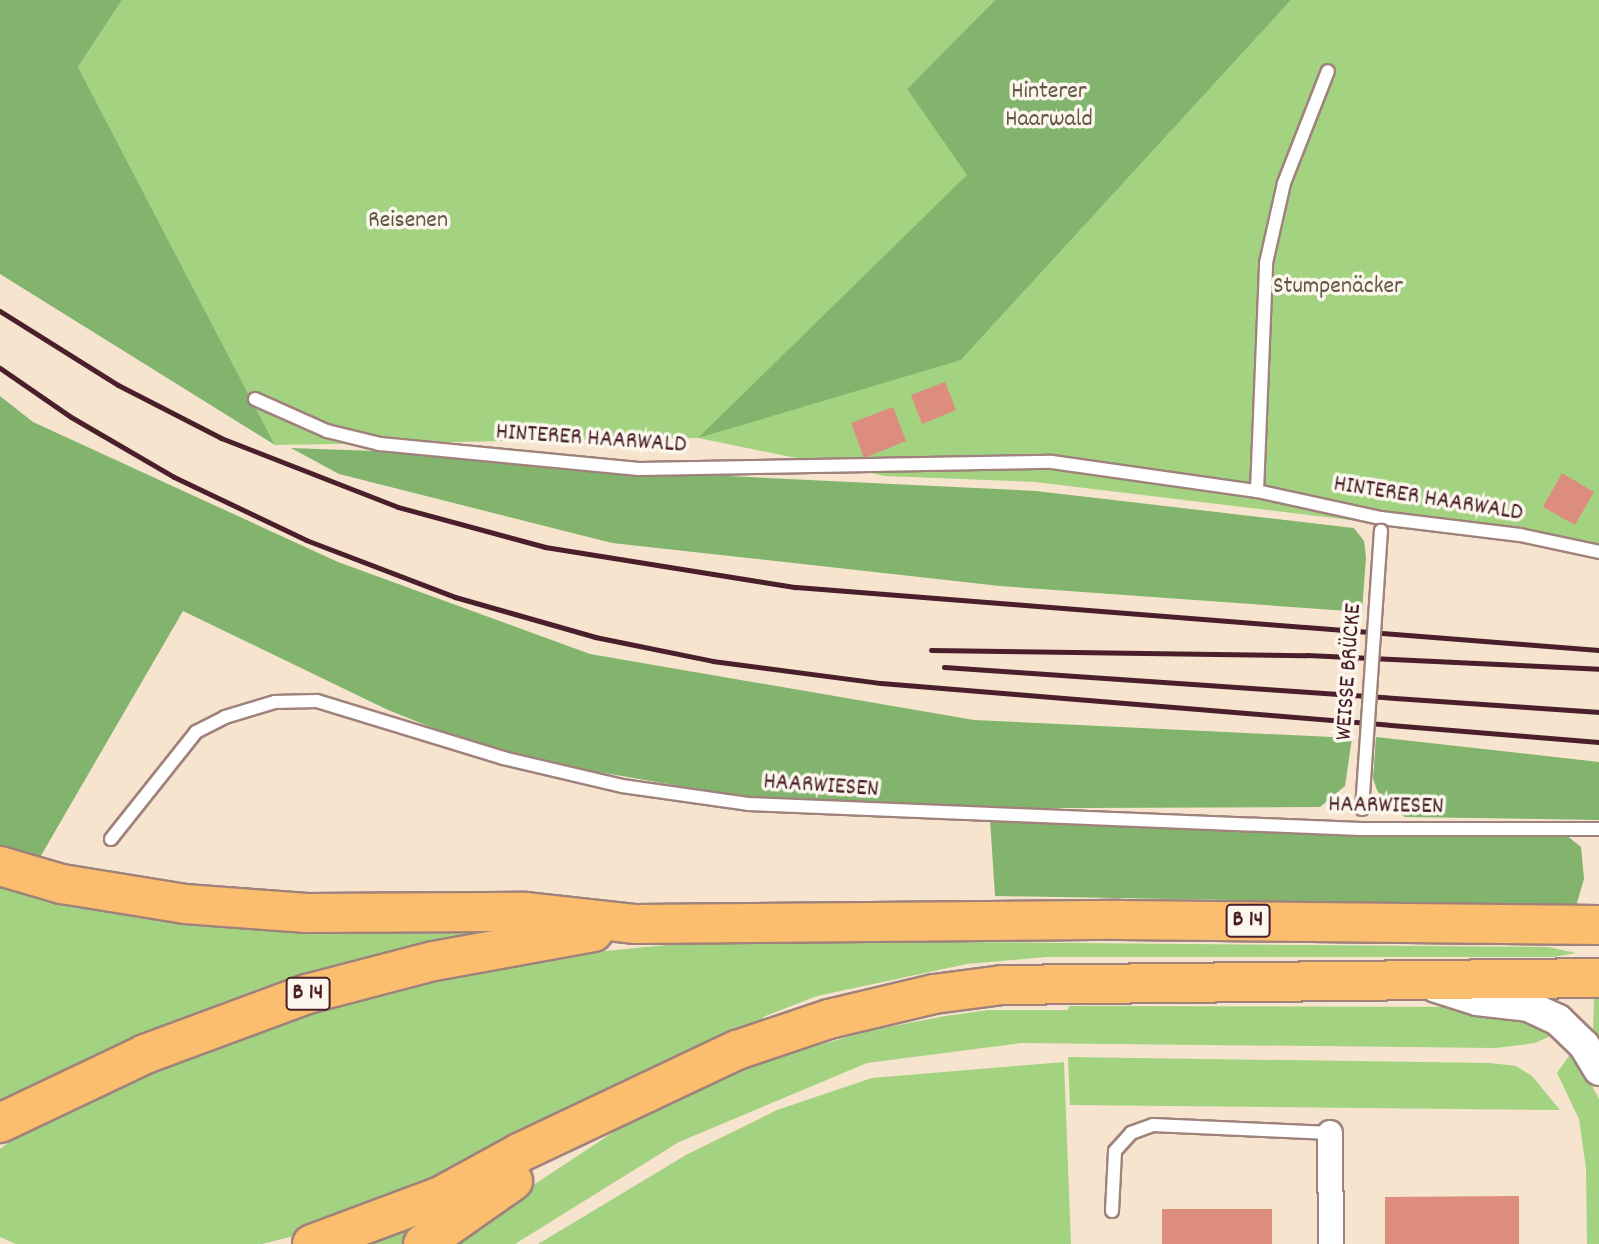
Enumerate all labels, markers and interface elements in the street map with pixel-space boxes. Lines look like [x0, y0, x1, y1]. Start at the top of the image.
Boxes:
park label: Hinterer Haarwald [1005, 79, 1093, 135]
park label: Reisenen [368, 208, 448, 236]
park label: Stumpenäcker [1273, 274, 1403, 302]
street label: HINTERER HAARWALD [495, 419, 687, 461]
street label: HINTERER HAARWALD [1331, 471, 1525, 529]
street label: WEISSE BRÜCKE [1331, 602, 1369, 742]
street label: HAARWIESEN [762, 769, 880, 805]
street label: HAARWIESEN [1328, 792, 1444, 822]
road number: B 14 [1225, 902, 1271, 940]
road number: B 14 [285, 974, 331, 1014]

